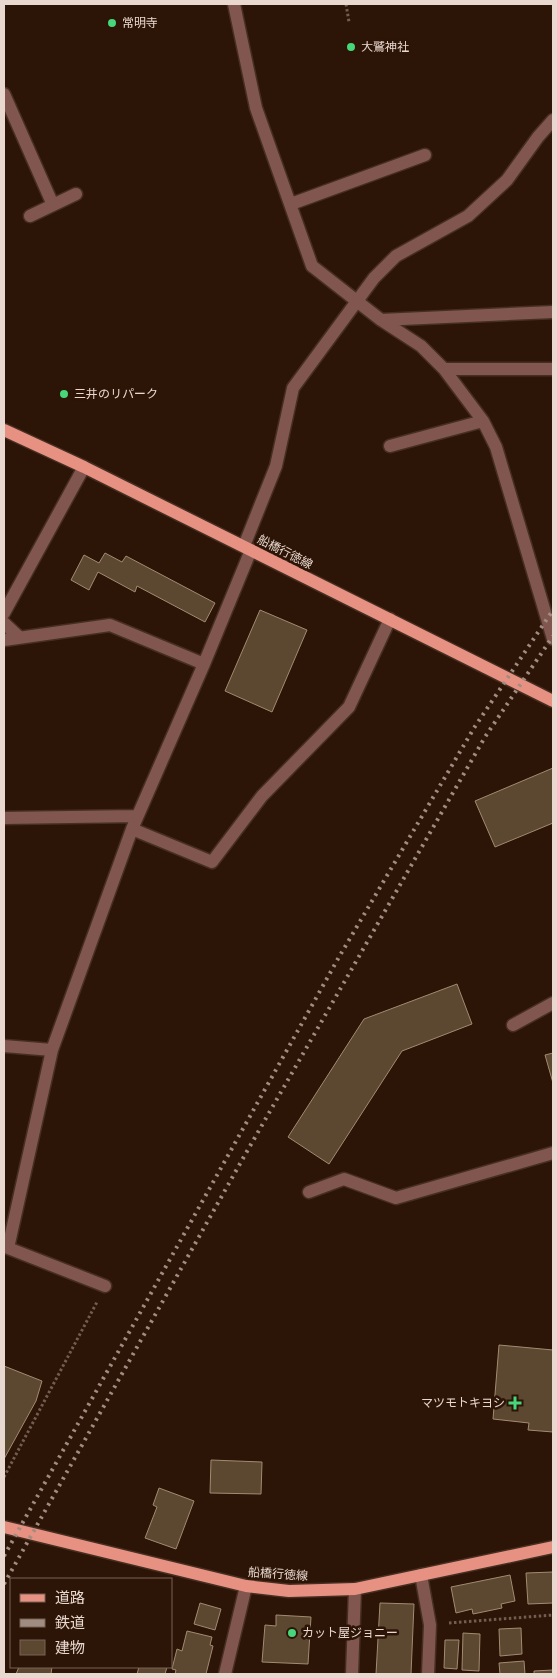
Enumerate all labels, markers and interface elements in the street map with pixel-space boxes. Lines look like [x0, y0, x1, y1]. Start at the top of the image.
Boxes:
place label: 常明寺 [122, 16, 158, 30]
marker: 常明寺 [106, 17, 118, 29]
place label: 大鷲神社 [361, 40, 409, 54]
marker: 大鷲神社 [345, 41, 357, 53]
place label: 三井のリパーク [74, 387, 158, 401]
marker: 三井のリパーク [58, 388, 70, 400]
street label: 船橋行徳線 [255, 532, 315, 572]
place label: マツモトキヨシ [421, 1396, 505, 1410]
marker: マツモトキヨシ [509, 1397, 521, 1409]
street label: 船橋行徳線 [248, 1565, 308, 1583]
legend [10, 1578, 172, 1668]
text: 道路 [55, 1589, 85, 1607]
text: 鉄道 [55, 1614, 85, 1632]
place label: カット屋ジョニー [302, 1626, 398, 1640]
marker: カット屋ジョニー [286, 1627, 298, 1639]
text: 建物 [55, 1639, 85, 1657]

